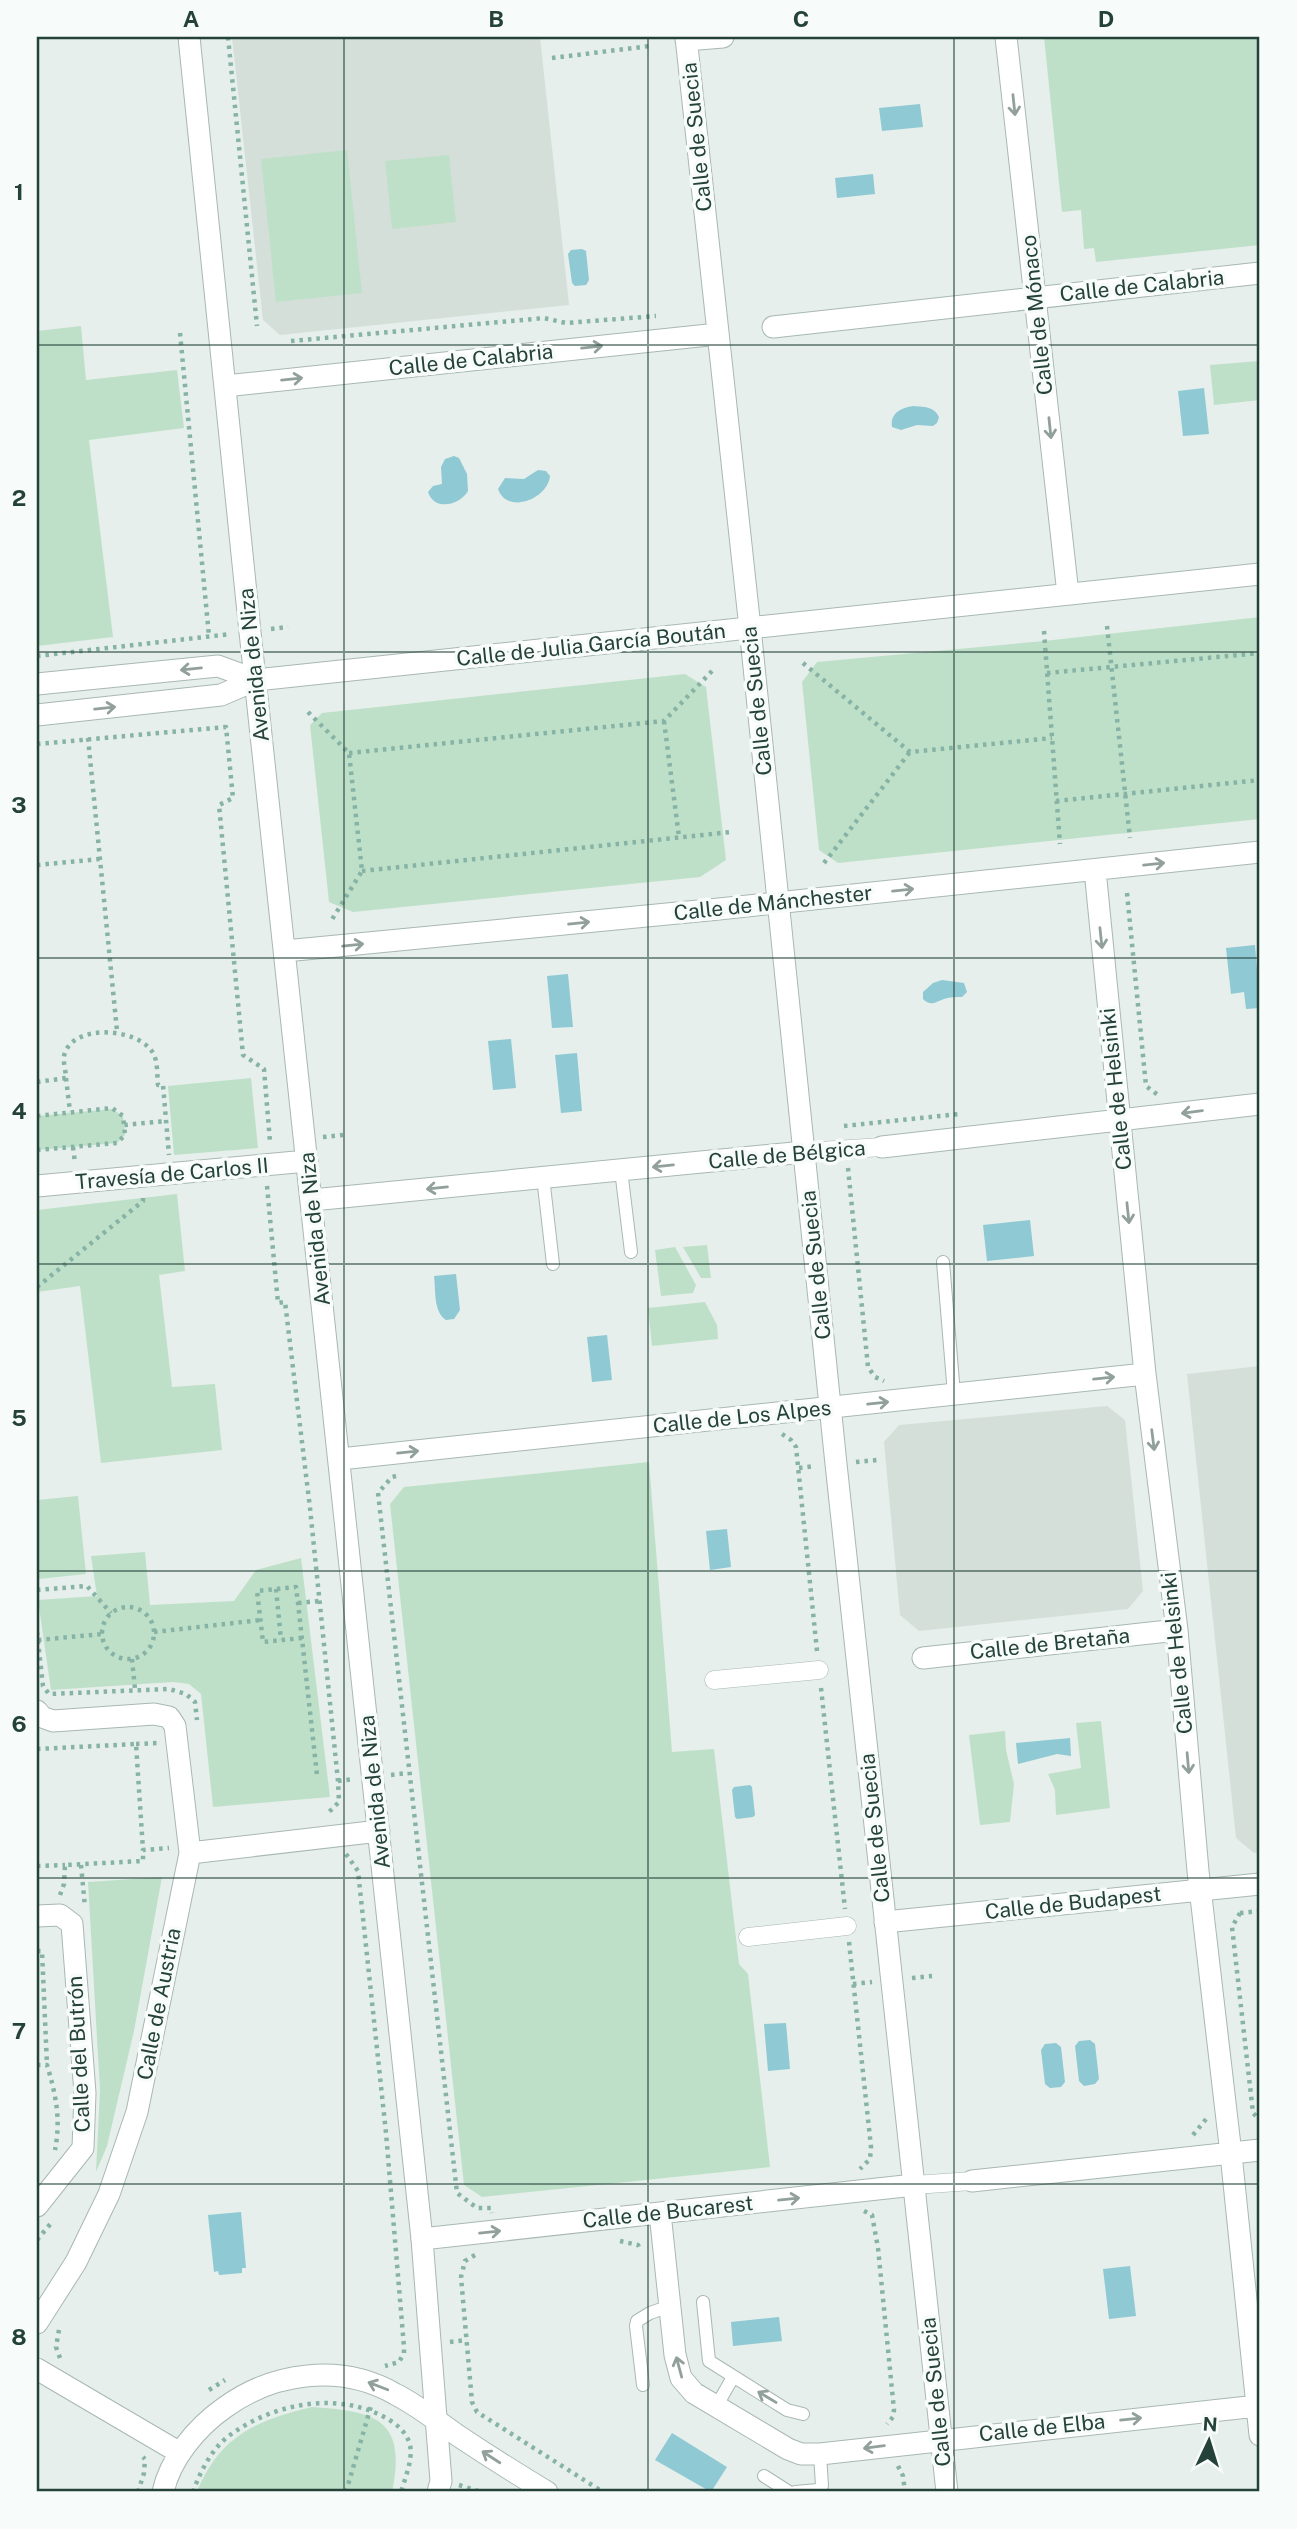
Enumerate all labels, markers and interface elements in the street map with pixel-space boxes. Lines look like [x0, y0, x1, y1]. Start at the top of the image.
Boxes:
text: A [183, 5, 200, 32]
text: B [488, 5, 504, 32]
text: C [793, 5, 809, 32]
text: D [1098, 5, 1114, 32]
street label: Calle de Suecia [676, 61, 717, 213]
one-way arrow [1008, 93, 1021, 115]
text: 1 [14, 178, 24, 205]
street label: Calle de Mónaco [1016, 234, 1057, 396]
street label: Calle de Calabria [1059, 264, 1225, 307]
street label: Calle de Calabria [388, 338, 554, 381]
one-way arrow [580, 340, 603, 353]
one-way arrow [281, 372, 303, 385]
one-way arrow [1043, 416, 1056, 439]
text: 2 [12, 484, 26, 511]
street label: Avenida de Niza [233, 587, 274, 743]
street label: Calle de Julia García Boután [455, 618, 727, 671]
street label: Calle de Suecia [736, 625, 777, 777]
one-way arrow [180, 662, 202, 675]
one-way arrow [93, 702, 115, 715]
text: 3 [11, 791, 27, 818]
one-way arrow [1142, 857, 1165, 870]
street label: Calle de Mánchester [672, 880, 874, 925]
one-way arrow [892, 883, 914, 896]
one-way arrow [568, 916, 590, 929]
one-way arrow [1095, 926, 1108, 949]
one-way arrow [341, 938, 364, 951]
street label: Calle de Helsinki [1095, 1007, 1136, 1171]
text: 4 [11, 1097, 27, 1124]
one-way arrow [1182, 1106, 1204, 1119]
street label: Calle de Bélgica [707, 1135, 867, 1174]
street label: Avenida de Niza [294, 1151, 335, 1307]
street label: Travesía de Carlos II [74, 1153, 270, 1194]
one-way arrow [652, 1159, 675, 1172]
one-way arrow [426, 1181, 448, 1194]
street label: Calle de Suecia [795, 1189, 836, 1341]
one-way arrow [1122, 1202, 1135, 1224]
one-way arrow [1092, 1371, 1115, 1384]
street label: Calle de Los Alpes [652, 1395, 832, 1438]
one-way arrow [866, 1396, 889, 1409]
text: 5 [11, 1404, 27, 1431]
one-way arrow [1146, 1428, 1159, 1450]
one-way arrow [396, 1445, 419, 1458]
street label: Calle de Helsinki [1156, 1571, 1197, 1735]
street label: Calle de Bretaña [969, 1623, 1131, 1664]
text: 6 [11, 1710, 27, 1737]
street label: Avenida de Niza [354, 1714, 395, 1870]
one-way arrow [1182, 1751, 1195, 1774]
street label: Calle de Suecia [854, 1752, 895, 1904]
street label: Calle de Budapest [984, 1881, 1162, 1924]
street label: Calle de Austria [132, 1926, 186, 2082]
street label: Calle del Butrón [62, 1975, 95, 2133]
text: 7 [12, 2017, 26, 2044]
street label: Calle de Bucarest [581, 2190, 754, 2233]
one-way arrow [777, 2192, 800, 2205]
one-way arrow [478, 2225, 500, 2238]
street label: Calle de Suecia [915, 2316, 956, 2468]
text: 8 [11, 2323, 27, 2350]
one-way arrow [671, 2357, 684, 2379]
one-way arrow [367, 2379, 389, 2392]
one-way arrow [757, 2390, 777, 2404]
north arrow [1174, 2406, 1244, 2476]
street label: Calle de Elba [978, 2408, 1106, 2447]
one-way arrow [1119, 2413, 1142, 2426]
text: N [1202, 2413, 1218, 2436]
one-way arrow [863, 2441, 886, 2454]
one-way arrow [482, 2450, 501, 2465]

